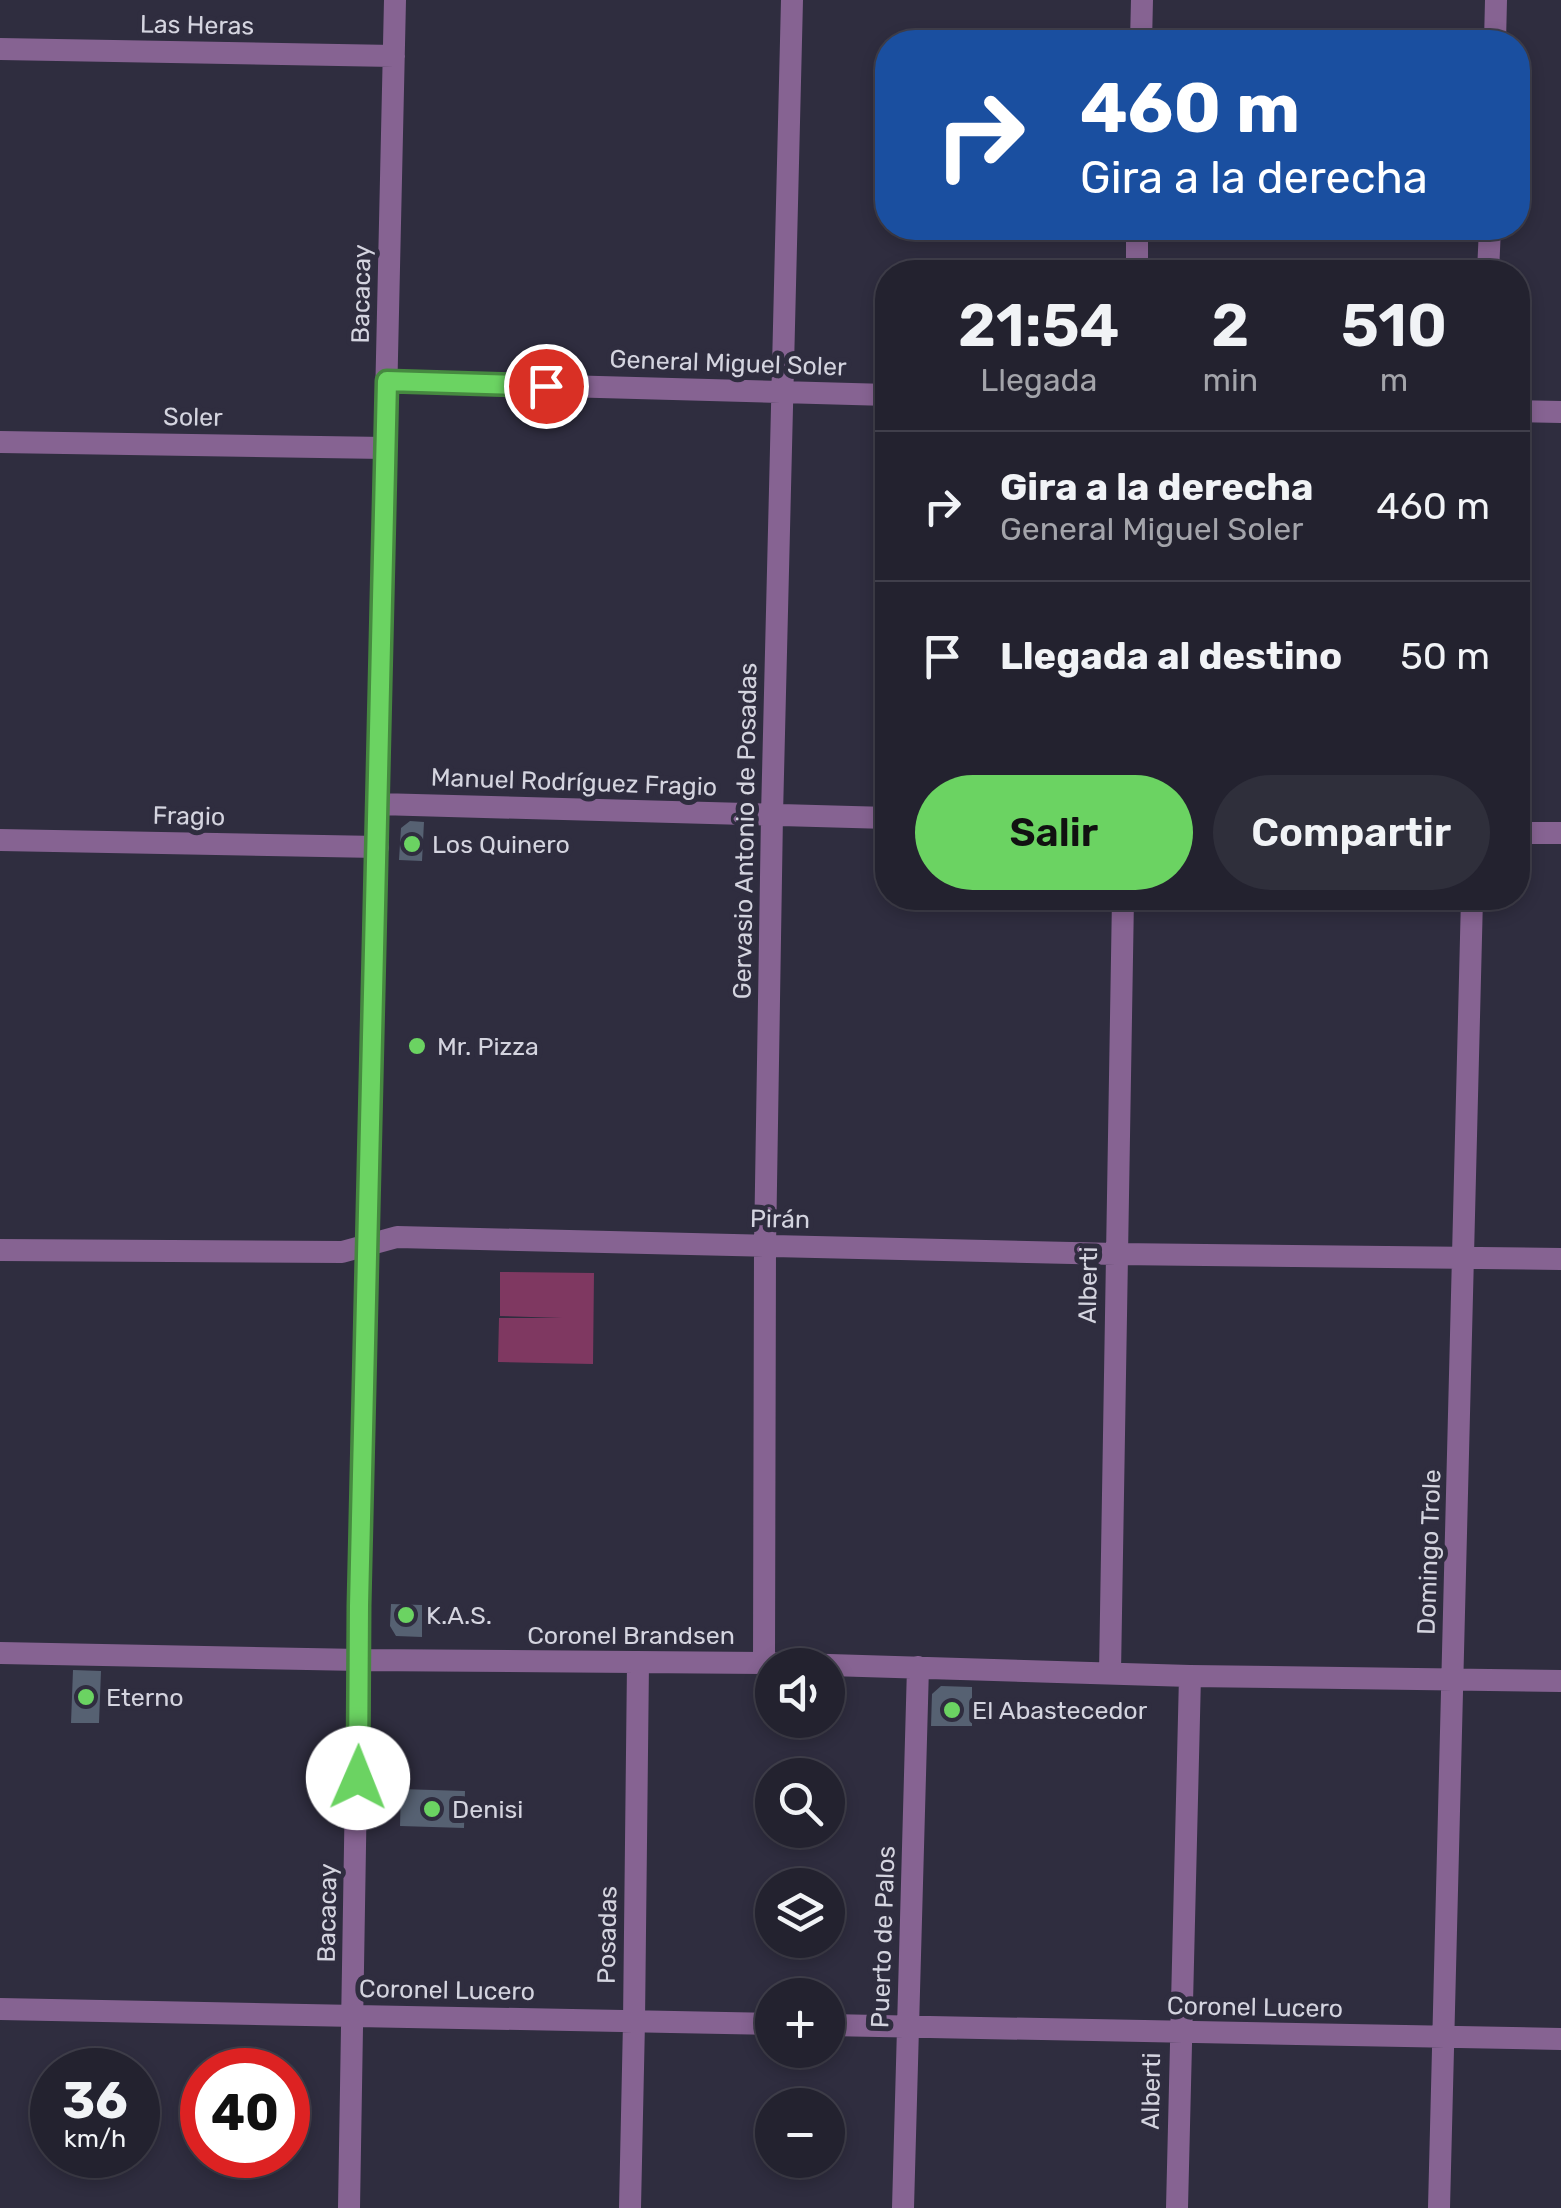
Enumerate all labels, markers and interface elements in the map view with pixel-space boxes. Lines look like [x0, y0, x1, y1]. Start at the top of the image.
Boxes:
street label: Las Heras [140, 10, 254, 40]
text: 460 m [1080, 67, 1300, 150]
icon: right [915, 70, 1045, 200]
text: Gira a la derecha [1080, 151, 1428, 204]
street label: Bacacay [346, 244, 376, 344]
text: 21:54 [958, 290, 1120, 361]
text: 2 [1211, 290, 1249, 361]
text: 510 [1341, 290, 1447, 361]
pin [504, 344, 589, 429]
street label: General Miguel Soler [609, 344, 847, 382]
icon: arrive [519, 359, 574, 414]
text: Llegada [980, 361, 1097, 399]
text: min [1202, 361, 1258, 399]
text: m [1380, 361, 1408, 399]
street label: Soler [163, 402, 223, 432]
text: Gira a la derecha [1000, 464, 1313, 510]
icon: right [915, 479, 970, 534]
text: 460 m [1376, 483, 1490, 529]
text: General Miguel Soler [1000, 510, 1303, 548]
icon: arrive [915, 629, 970, 684]
text: Llegada al destino [1000, 633, 1342, 679]
text: 50 m [1400, 633, 1490, 679]
street label: Gervasio Antonio de Posadas [728, 662, 762, 1000]
street label: Manuel Rodríguez Fragio [430, 763, 718, 801]
button: Salir [915, 775, 1193, 890]
button: Compartir [1213, 775, 1490, 890]
street label: Fragio [152, 801, 226, 831]
place label: Los Quinero [432, 830, 570, 859]
marker: Los Quinero [401, 833, 423, 855]
place label: Mr. Pizza [437, 1032, 539, 1061]
marker: Mr. Pizza [406, 1035, 428, 1057]
street label: Pirán [750, 1204, 810, 1234]
street label: Alberti [1073, 1246, 1103, 1324]
street label: Domingo Trole [1412, 1469, 1446, 1635]
place label: K.A.S. [426, 1601, 492, 1630]
marker: K.A.S. [395, 1604, 417, 1626]
street label: Coronel Brandsen [527, 1621, 735, 1650]
map controls [755, 1648, 845, 2178]
button: sound [755, 1648, 845, 1738]
place label: Eterno [106, 1683, 184, 1712]
marker: Eterno [75, 1686, 97, 1708]
place label: El Abastecedor [972, 1696, 1148, 1725]
marker: El Abastecedor [941, 1699, 963, 1721]
position arrow [306, 1726, 410, 1830]
button: search [755, 1758, 845, 1848]
place label: Denisi [452, 1795, 523, 1824]
marker: Denisi [421, 1798, 443, 1820]
street label: Puerto de Palos [865, 1845, 901, 2029]
street label: Bacacay [312, 1863, 342, 1963]
button: layers [755, 1868, 845, 1958]
street label: Posadas [592, 1886, 622, 1984]
street label: Coronel Lucero [359, 1974, 535, 2006]
button: + [755, 1978, 845, 2068]
street label: Coronel Lucero [1167, 1991, 1343, 2023]
speed limit sign: 40 [180, 2048, 310, 2178]
street label: Alberti [1136, 2052, 1166, 2130]
text: 36 [62, 2071, 128, 2131]
button: − [755, 2088, 845, 2178]
text: km/h [64, 2124, 126, 2153]

